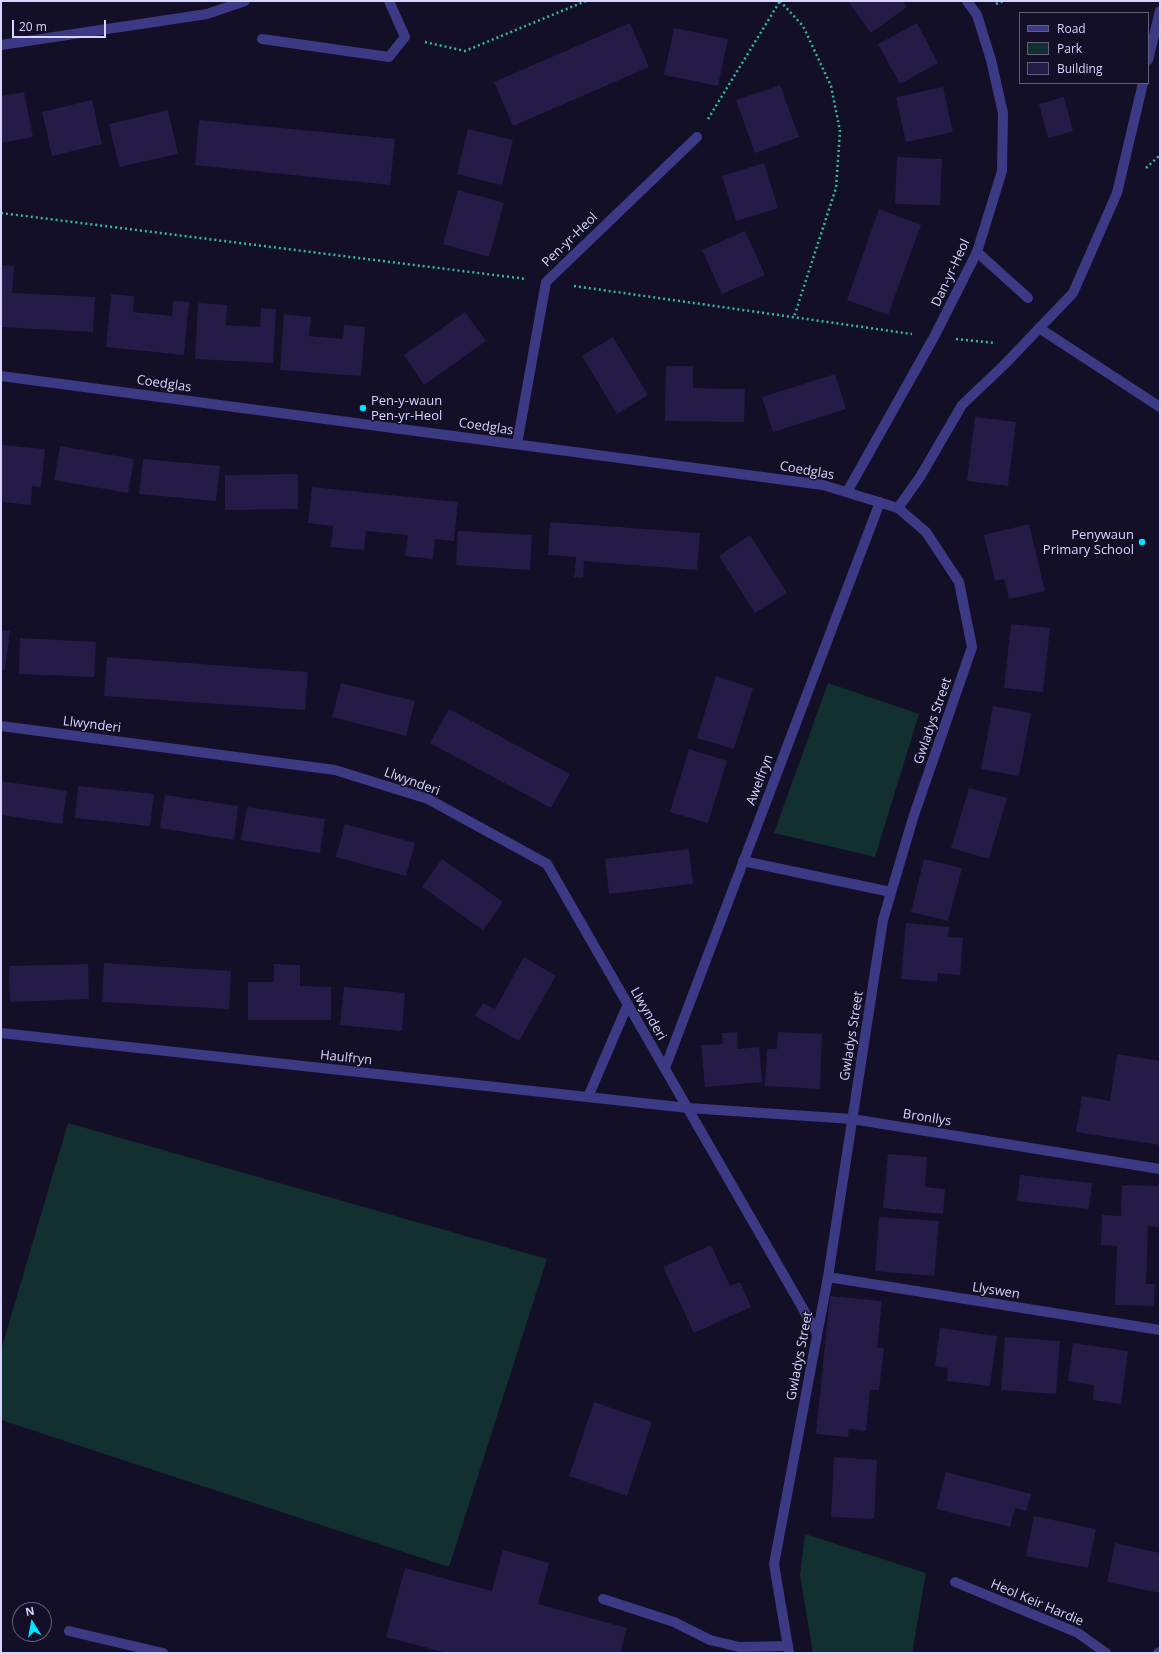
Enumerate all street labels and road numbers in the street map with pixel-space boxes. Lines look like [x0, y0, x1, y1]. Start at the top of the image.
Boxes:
street label: Pen-yr-Heol [539, 210, 601, 270]
street label: Dan-yr-Heol [929, 237, 973, 309]
street label: Coedglas [136, 372, 192, 396]
street label: Coedglas [458, 415, 514, 439]
street label: Coedglas [779, 459, 835, 483]
street label: Gwladys Street [911, 676, 955, 766]
street label: Llwynderi [62, 714, 122, 736]
street label: Awelfryn [743, 752, 777, 808]
street label: Llwynderi [382, 765, 442, 799]
street label: Llwynderi [627, 985, 669, 1043]
street label: Gwladys Street [837, 990, 867, 1082]
street label: Haulfryn [319, 1048, 373, 1068]
street label: Bronllys [902, 1106, 952, 1130]
street label: Llyswen [971, 1280, 1021, 1302]
street label: Gwladys Street [784, 1310, 816, 1402]
street label: Heol Keir Hardie [988, 1576, 1086, 1630]

